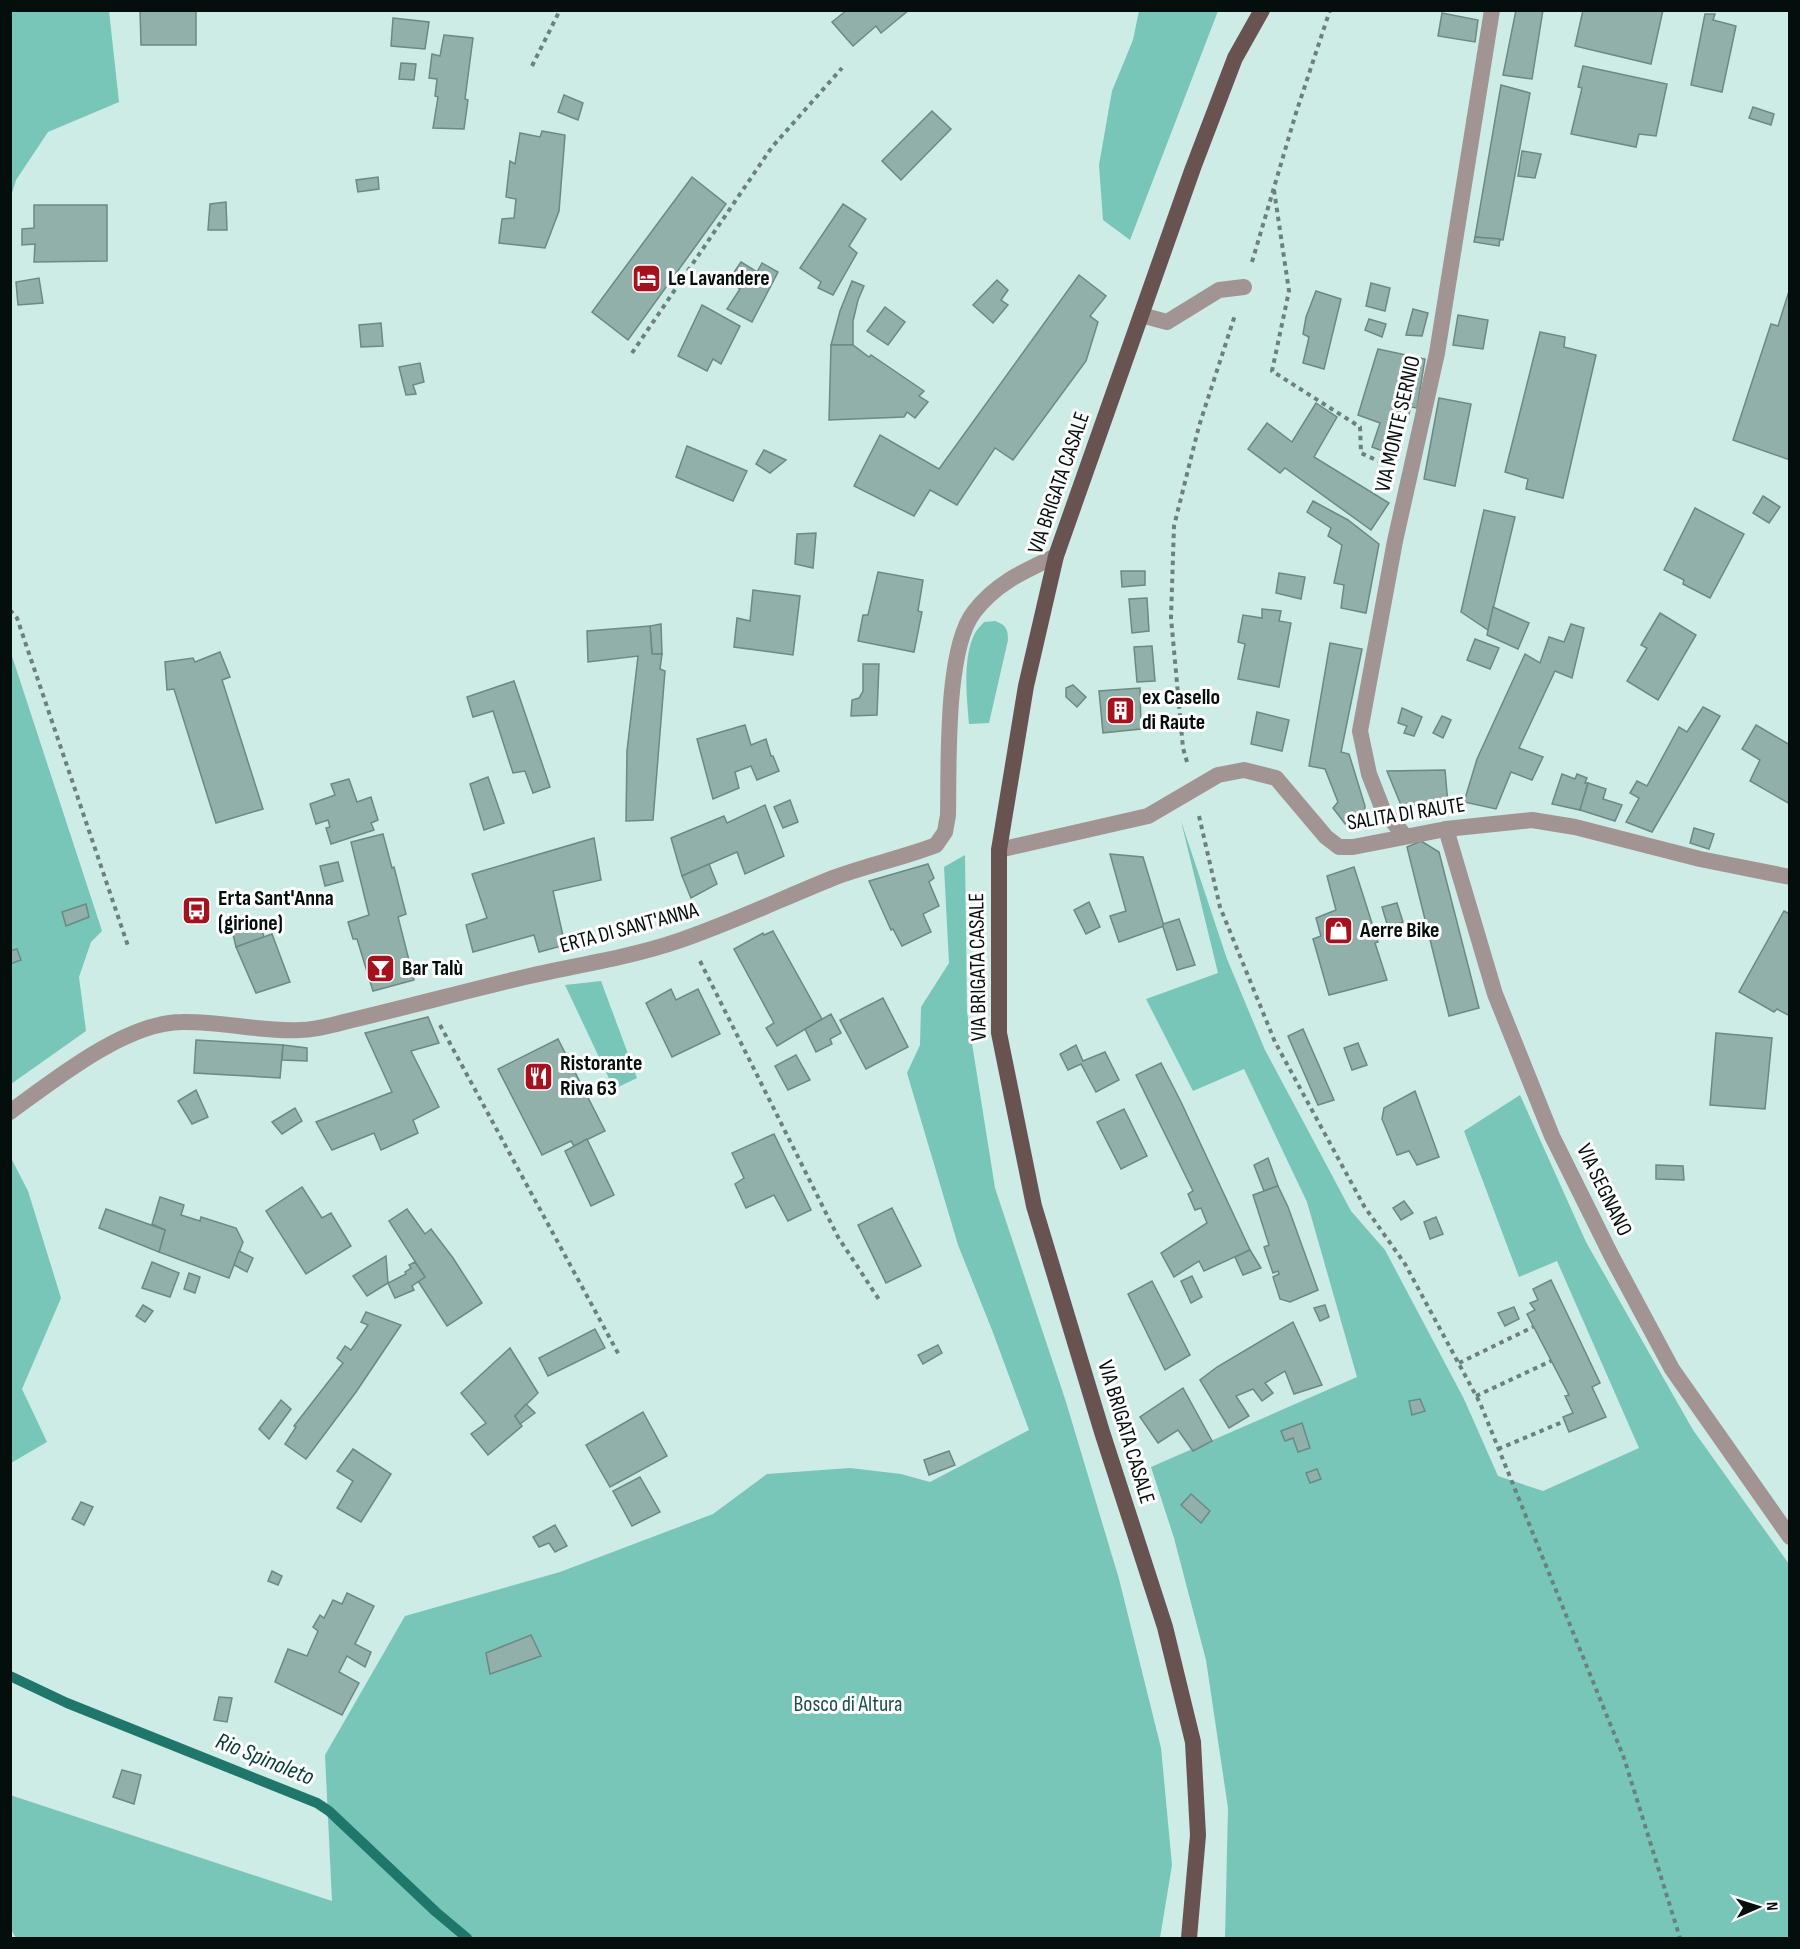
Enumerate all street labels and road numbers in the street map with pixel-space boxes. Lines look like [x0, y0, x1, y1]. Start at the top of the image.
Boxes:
street label: VIA MONTE SERNIO [1369, 353, 1427, 495]
street label: VIA BRIGATA CASALE [1022, 409, 1096, 557]
street label: SALITA DI RAUTE [1345, 791, 1467, 837]
street label: VIA BRIGATA CASALE [963, 893, 993, 1041]
street label: ERTA DI SANT'ANNA [557, 896, 702, 959]
street label: VIA SEGNANO [1570, 1140, 1638, 1240]
street label: VIA BRIGATA CASALE [1091, 1357, 1161, 1507]

